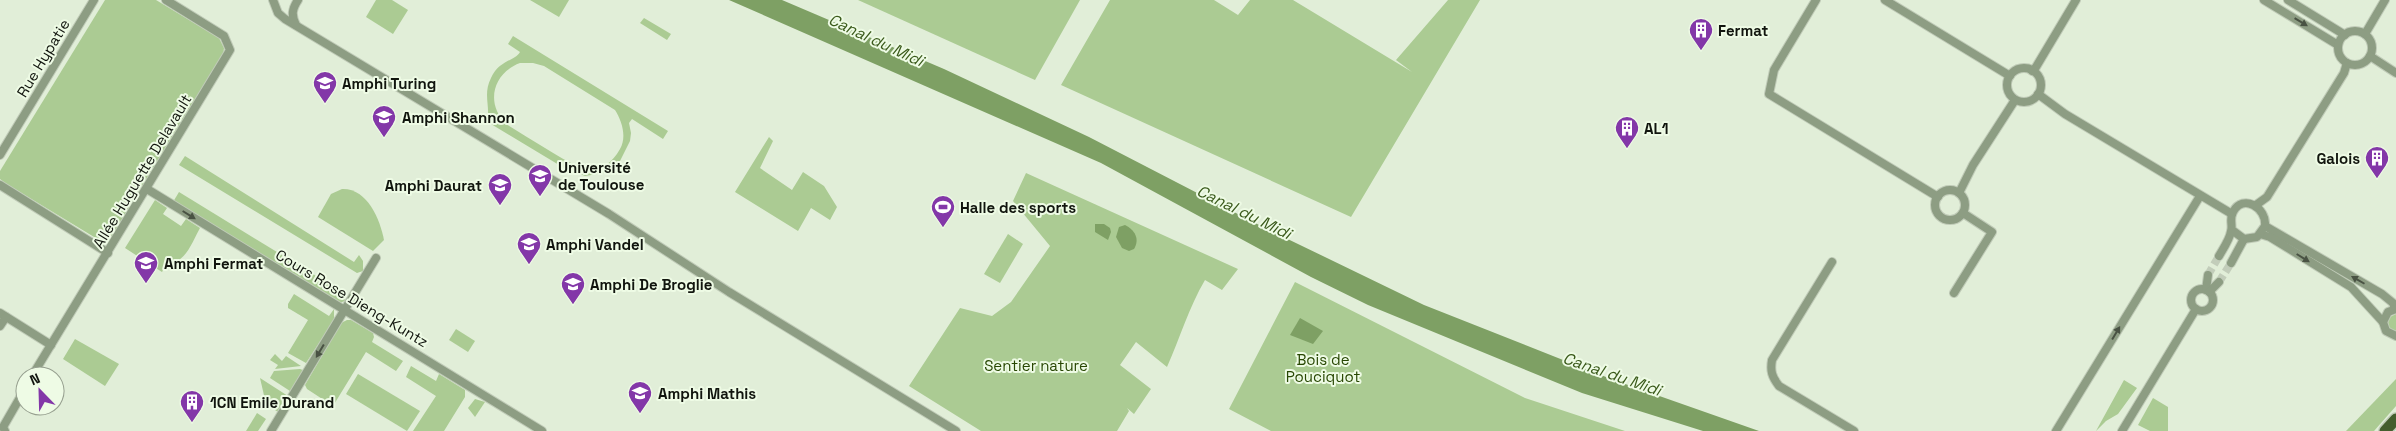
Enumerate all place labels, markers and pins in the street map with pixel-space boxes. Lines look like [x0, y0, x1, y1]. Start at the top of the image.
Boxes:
building icon: Fermat [1688, 17, 1714, 51]
place label: Fermat [1718, 21, 1768, 40]
school or university icon: Amphi Turing [312, 70, 338, 104]
place label: Amphi Turing [342, 74, 436, 93]
school or university icon: Amphi Shannon [371, 104, 397, 138]
place label: Amphi Shannon [402, 108, 515, 127]
building icon: AL1 [1614, 115, 1640, 149]
place label: AL1 [1644, 119, 1668, 138]
building icon: Galois [2364, 145, 2390, 179]
place label: Galois [2316, 149, 2360, 168]
place label: Université de Toulouse [558, 158, 645, 194]
school or university icon: Université de Toulouse [527, 163, 553, 197]
school or university icon: Amphi Daurat [487, 172, 513, 206]
place label: Amphi Daurat [385, 176, 482, 195]
sports icon: Halle des sports [930, 194, 956, 228]
place label: Halle des sports [960, 198, 1076, 217]
school or university icon: Amphi Vandel [516, 231, 542, 265]
place label: Amphi Vandel [546, 235, 644, 254]
school or university icon: Amphi Fermat [133, 250, 159, 284]
place label: Amphi Fermat [164, 254, 263, 273]
school or university icon: Amphi De Broglie [560, 271, 586, 305]
place label: Amphi De Broglie [590, 275, 713, 294]
school or university icon: Amphi Mathis [627, 380, 653, 414]
place label: Amphi Mathis [658, 384, 756, 403]
building icon: 1CN Emile Durand [179, 389, 205, 423]
place label: 1CN Emile Durand [210, 393, 334, 412]

